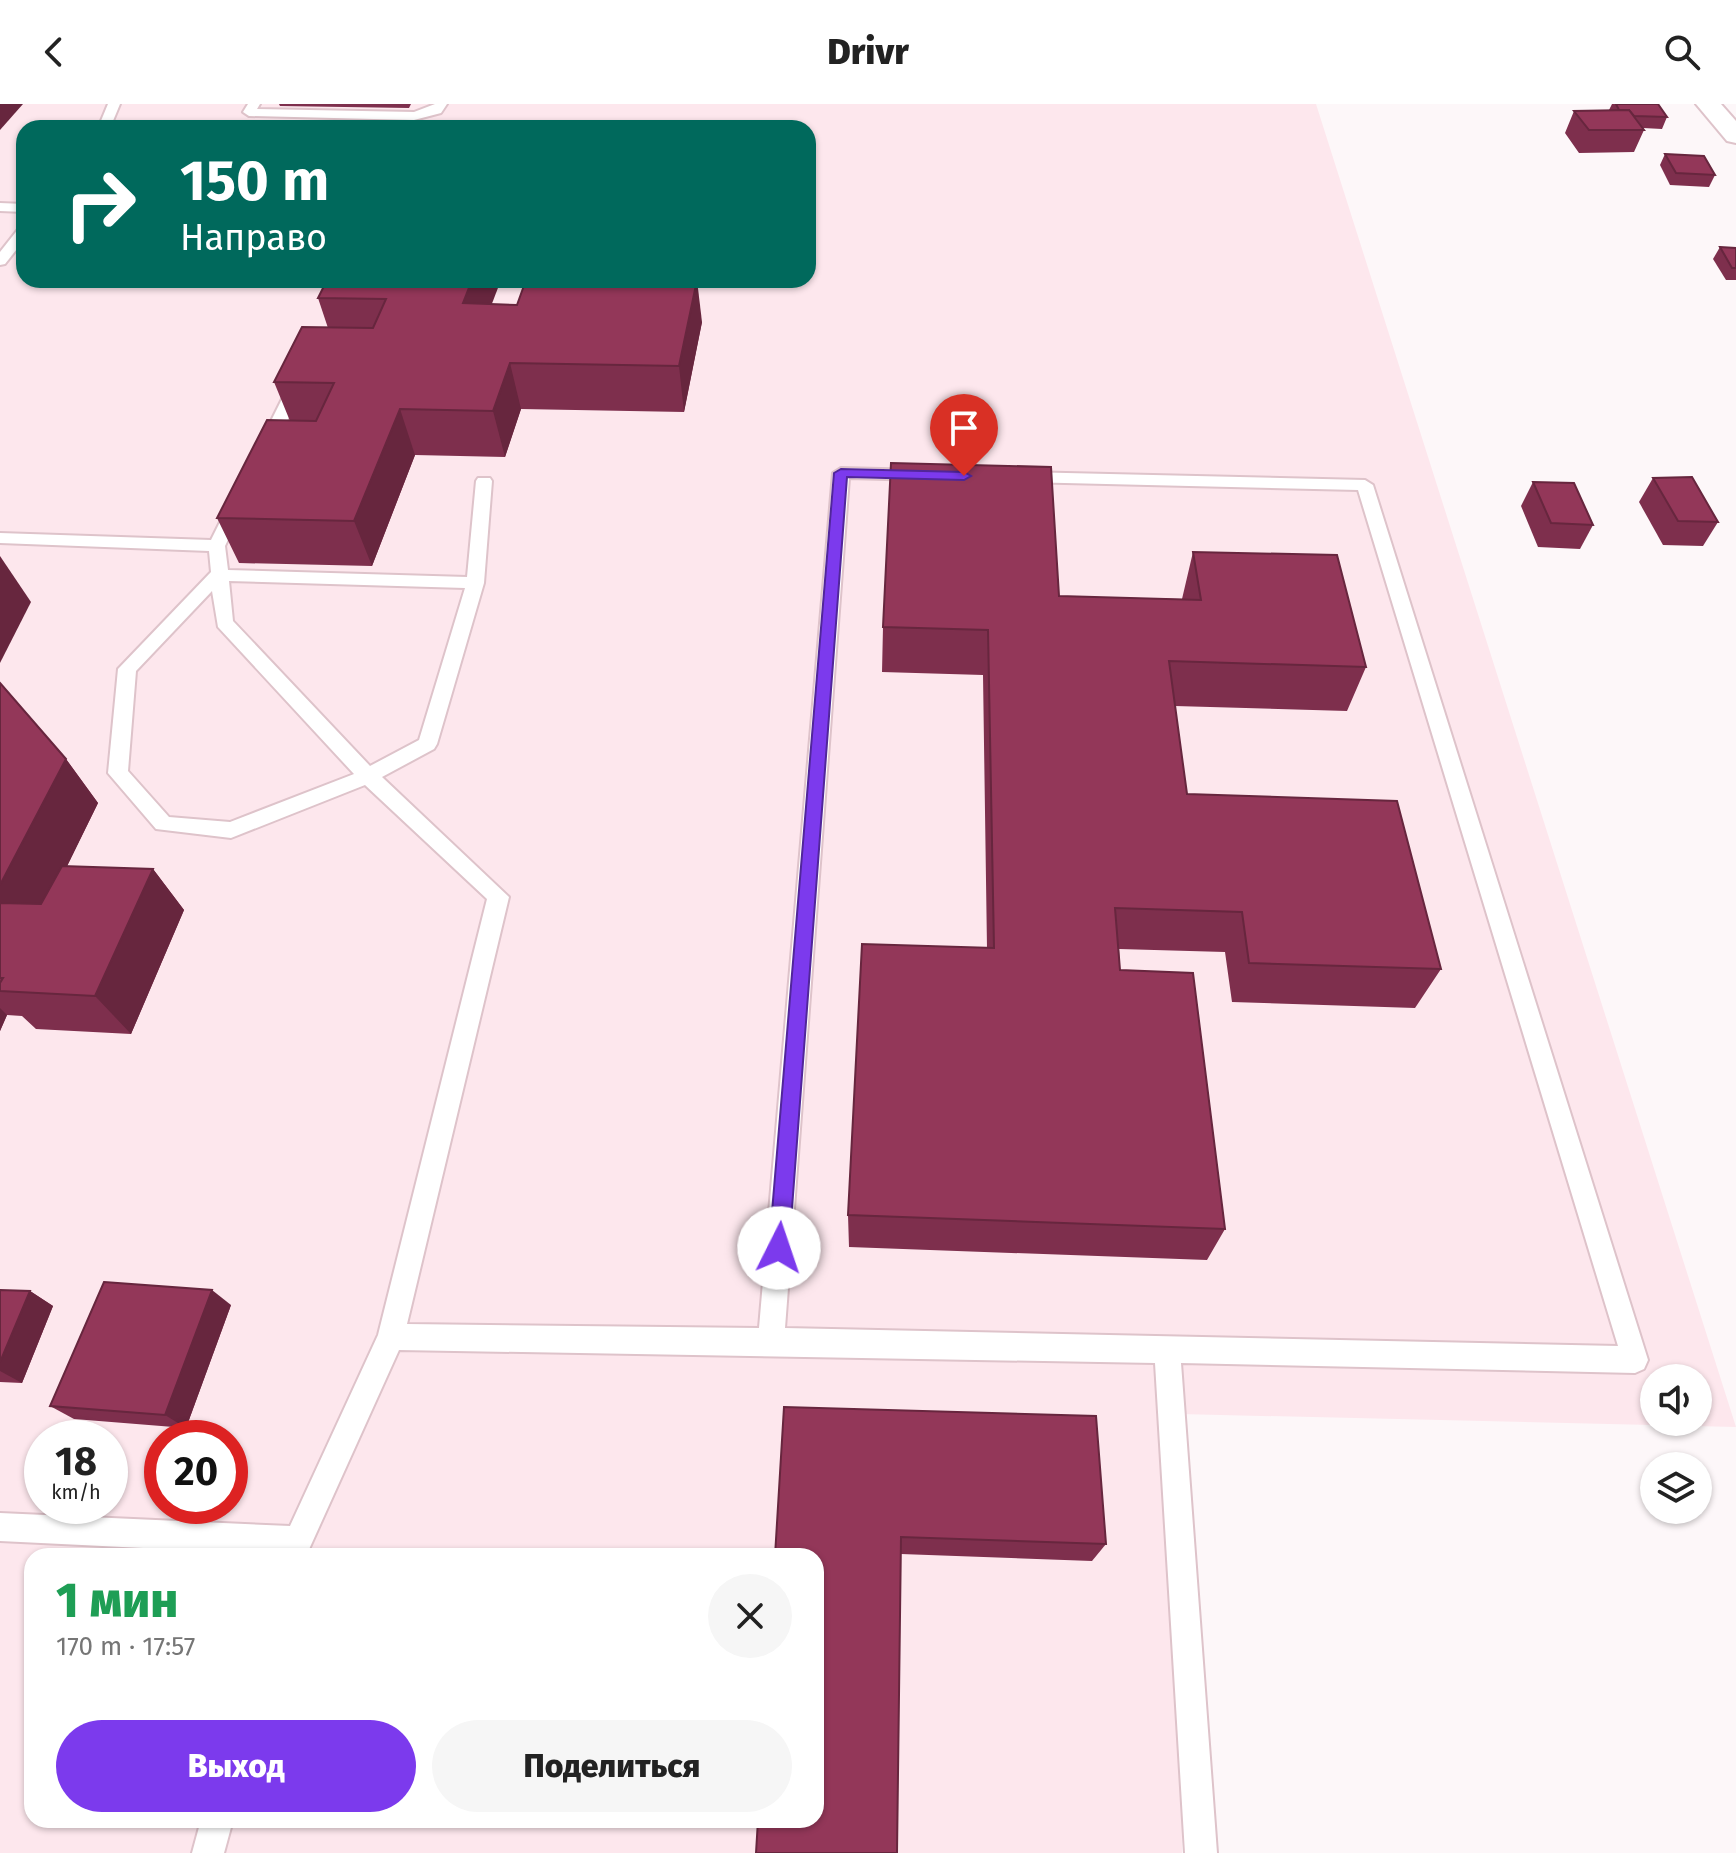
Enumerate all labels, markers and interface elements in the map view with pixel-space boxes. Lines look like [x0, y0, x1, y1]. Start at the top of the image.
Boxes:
icon: back [32, 30, 76, 74]
text: Drivr [827, 30, 909, 74]
icon: search [1660, 30, 1704, 74]
text: 150 m [180, 148, 329, 215]
icon: right [48, 152, 152, 256]
text: Направо [180, 216, 327, 260]
pin [930, 394, 998, 476]
icon: arrive [942, 406, 986, 450]
position arrow [737, 1206, 821, 1290]
map controls [1640, 1364, 1712, 1524]
button: sound [1640, 1364, 1712, 1436]
speed limit sign: 20 [144, 1420, 248, 1524]
text: 18 [55, 1438, 97, 1486]
button: layers [1640, 1452, 1712, 1524]
text: km/h [51, 1480, 101, 1504]
text: 1 мин [56, 1572, 178, 1630]
button: close [708, 1574, 792, 1658]
text: 170 m · 17:57 [56, 1631, 195, 1662]
button: Выход [56, 1720, 416, 1812]
button: Поделиться [432, 1720, 792, 1812]

